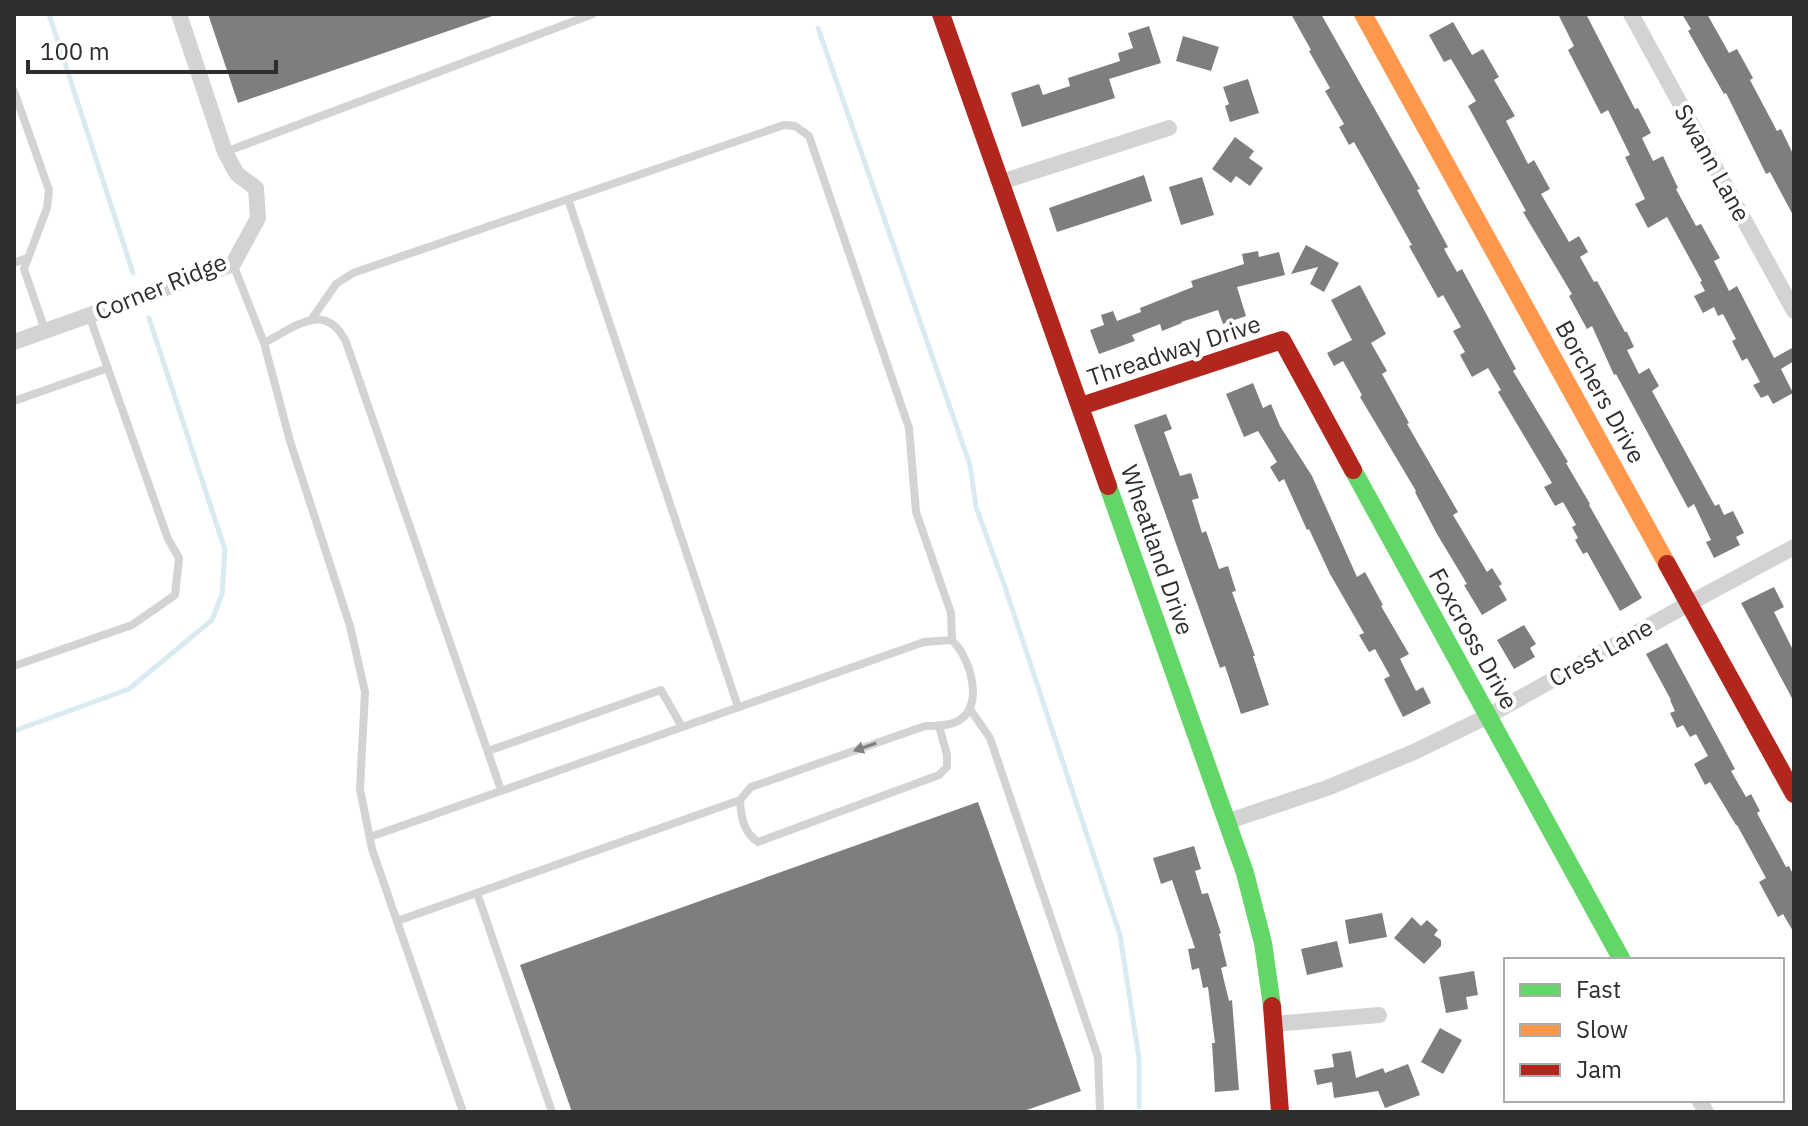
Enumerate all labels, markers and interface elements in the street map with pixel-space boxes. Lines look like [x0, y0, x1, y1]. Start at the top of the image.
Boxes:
scale bar [28, 24, 276, 74]
text: 100 m [40, 35, 110, 67]
street label: Swann Lane [1667, 98, 1758, 227]
street label: Corner Ridge [90, 245, 231, 327]
street label: Threadway Drive [1083, 307, 1264, 393]
street label: Borchers Drive [1548, 314, 1653, 469]
street label: Wheatland Drive [1114, 460, 1202, 639]
street label: Foxcross Drive [1422, 562, 1526, 715]
street label: Crest Lane [1543, 610, 1658, 694]
one-way arrow [853, 742, 877, 754]
legend [1504, 958, 1784, 1102]
text: Fast [1576, 973, 1621, 1005]
text: Slow [1576, 1013, 1628, 1045]
text: Jam [1576, 1053, 1622, 1085]

